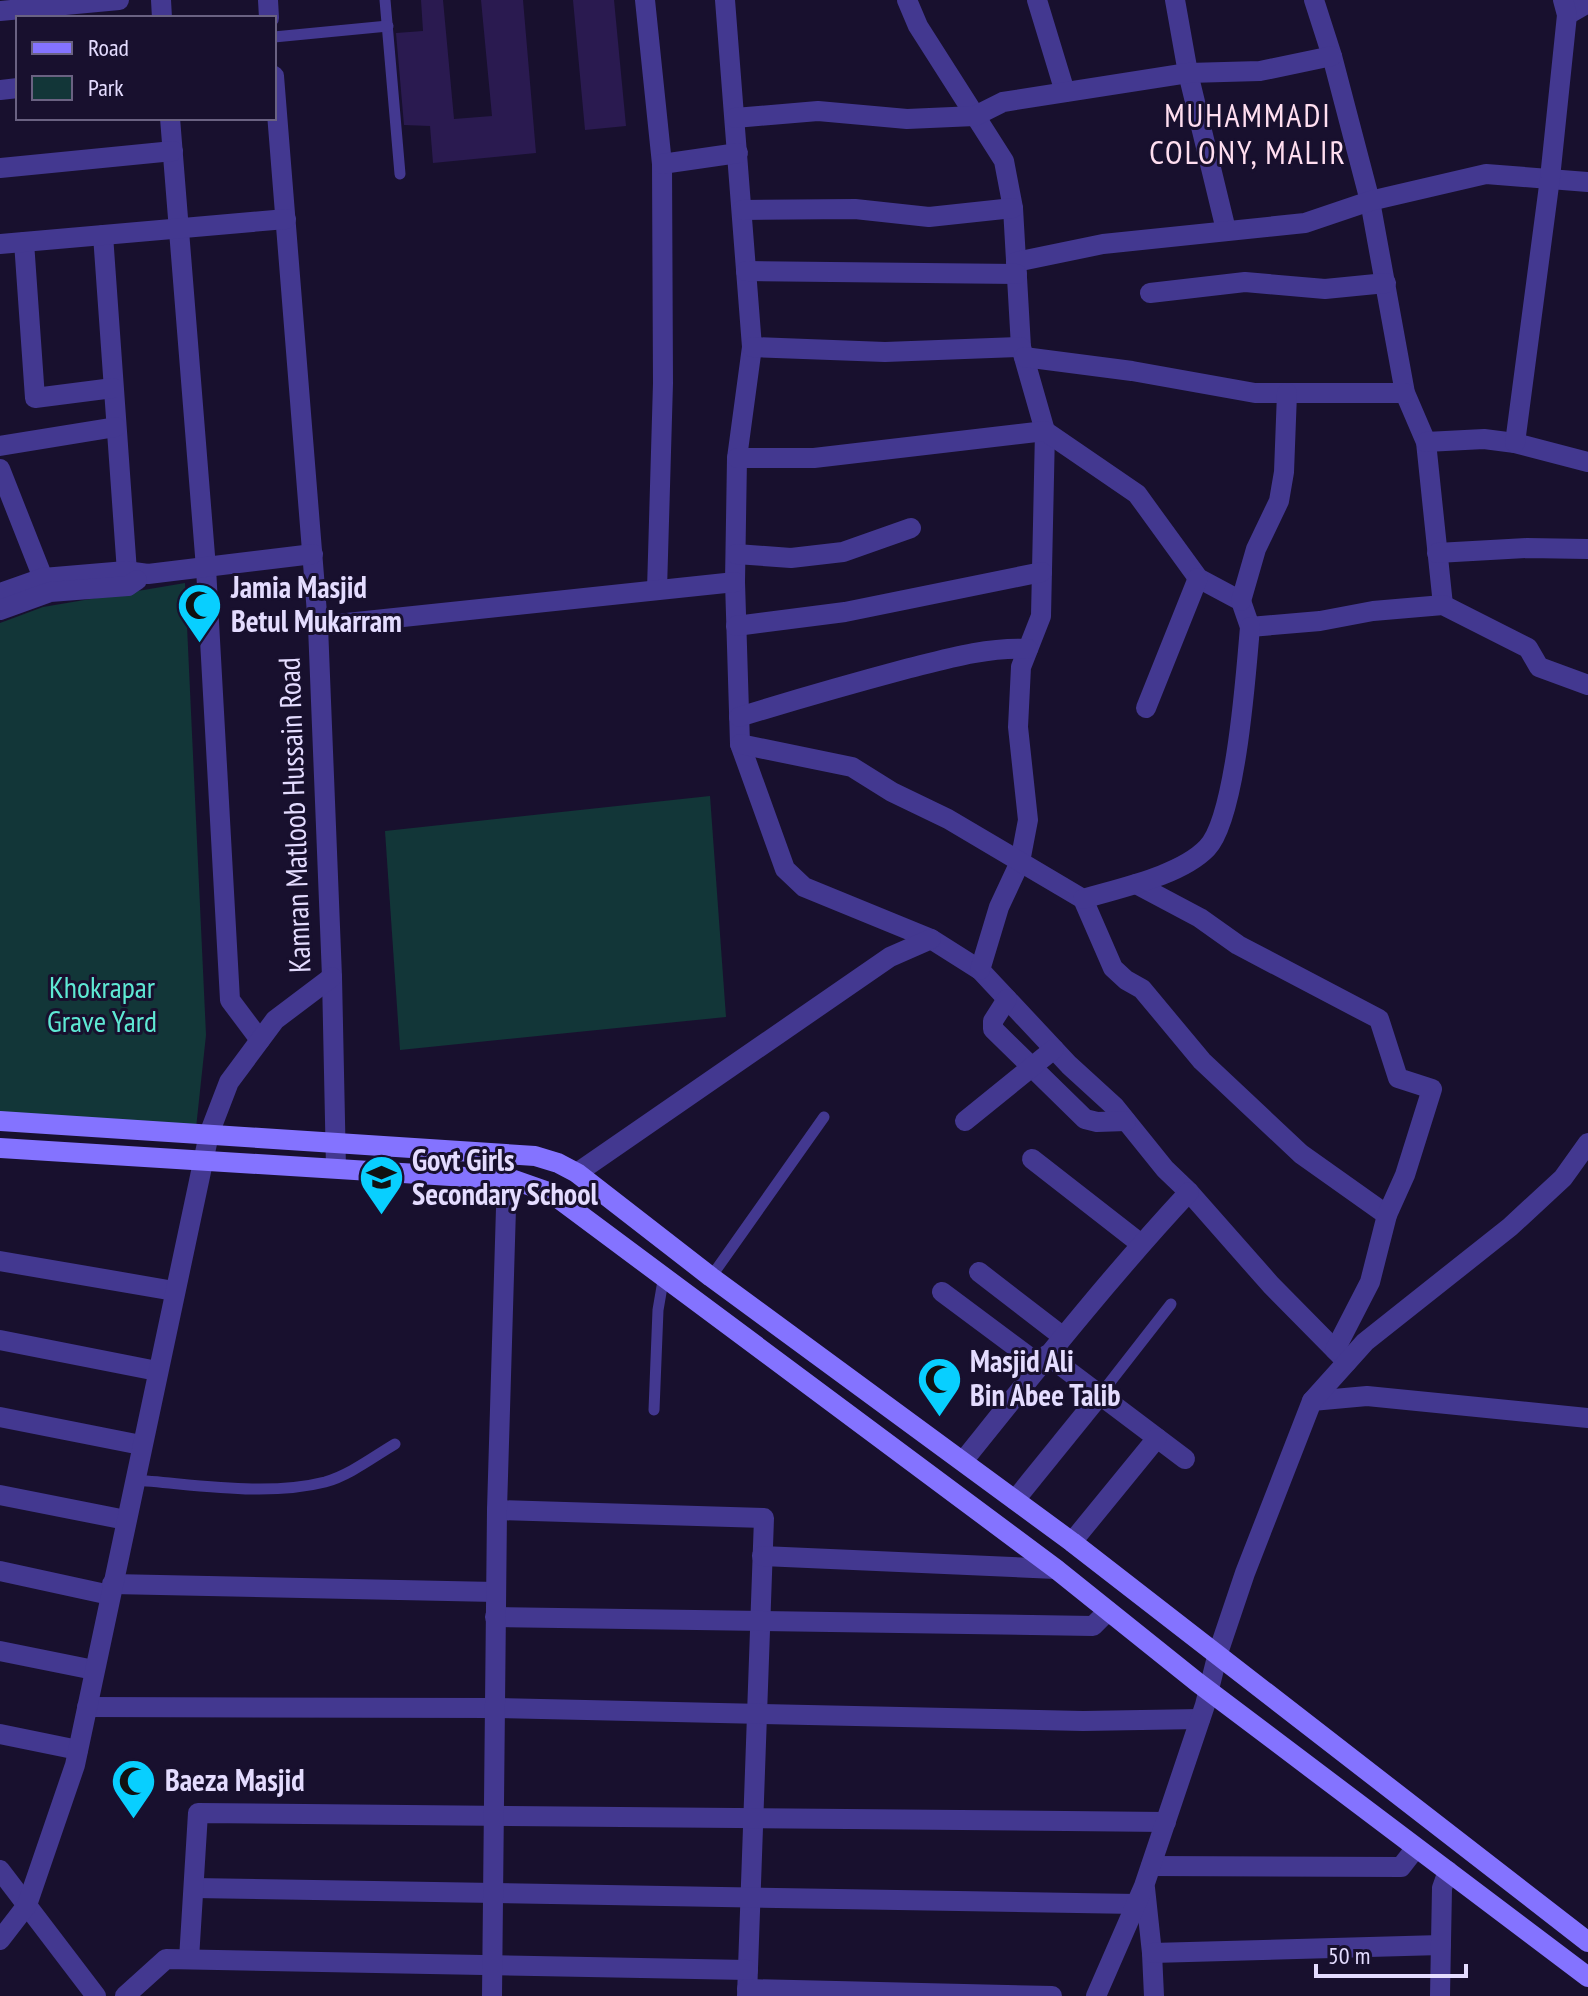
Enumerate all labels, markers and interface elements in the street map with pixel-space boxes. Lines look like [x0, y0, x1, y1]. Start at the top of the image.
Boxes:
legend [16, 16, 276, 120]
text: Road [88, 32, 129, 63]
text: Park [88, 72, 124, 103]
district label: MUHAMMADI COLONY, MALIR [1149, 94, 1347, 173]
place label: Jamia Masjid Betul Mukarram [230, 567, 402, 640]
mosque icon: Jamia Masjid Betul Mukarram [176, 581, 224, 644]
street label: Kamran Matloob Hussain Road [269, 657, 318, 973]
park label: Khokrapar Grave Yard [47, 967, 157, 1040]
place label: Govt Girls Secondary School [412, 1140, 599, 1213]
school or university icon: Govt Girls Secondary School [357, 1154, 405, 1217]
place label: Masjid Ali Bin Abee Talib [970, 1341, 1121, 1414]
mosque icon: Masjid Ali Bin Abee Talib [915, 1355, 963, 1418]
mosque icon: Baeza Masjid [110, 1757, 158, 1820]
place label: Baeza Masjid [165, 1760, 305, 1799]
scale bar [1316, 1928, 1466, 1978]
text: 50 m [1328, 1940, 1370, 1971]

